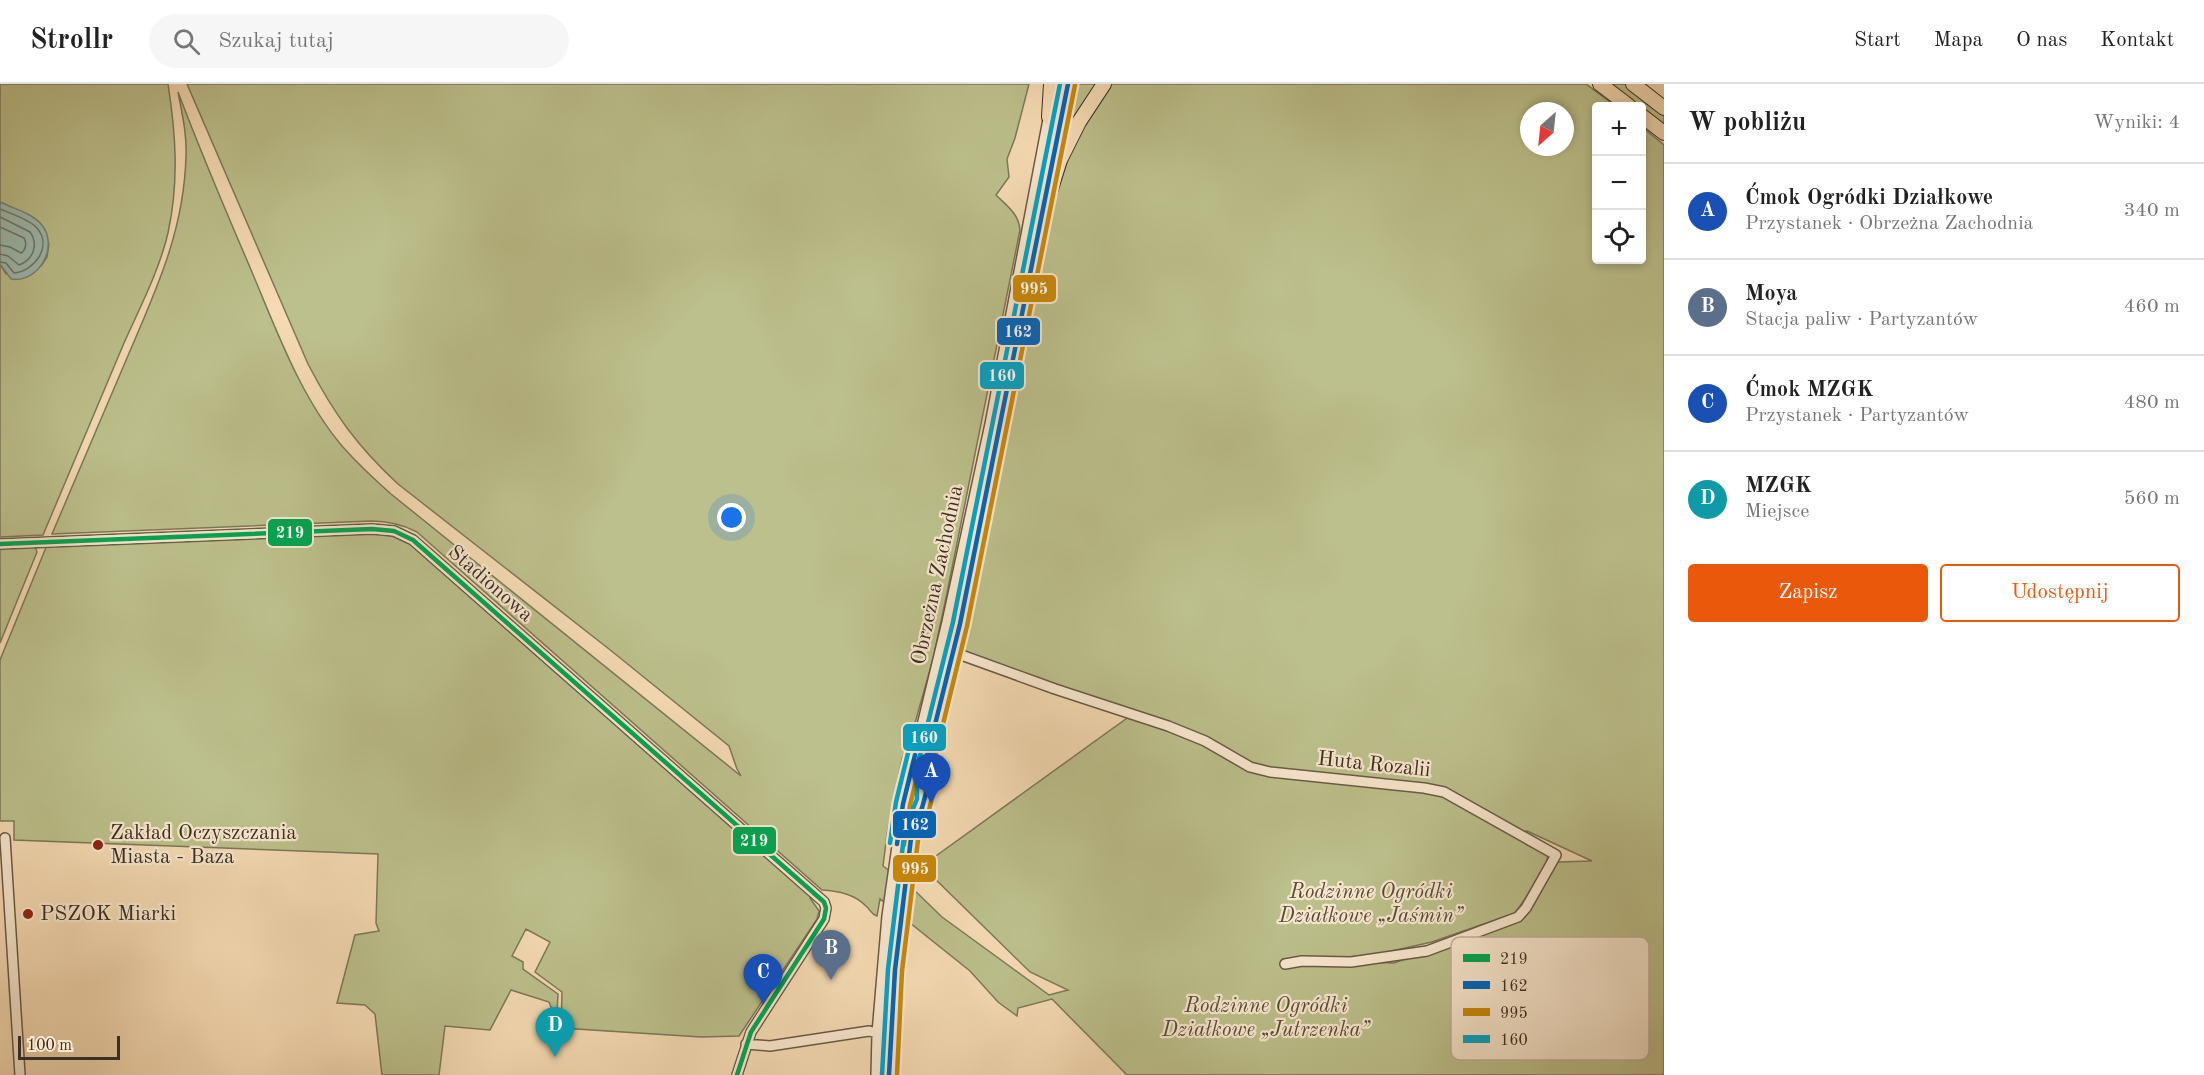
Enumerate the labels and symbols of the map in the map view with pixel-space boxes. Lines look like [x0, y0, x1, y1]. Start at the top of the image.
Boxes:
north arrow [1520, 102, 1574, 156]
line badge: 995 [1012, 274, 1057, 303]
text: 995 [1020, 282, 1048, 298]
line badge: 162 [996, 317, 1041, 346]
text: 162 [1004, 325, 1032, 341]
line badge: 160 [979, 361, 1025, 390]
text: 160 [988, 369, 1016, 385]
street label: Obrzeżna Zachodnia [909, 483, 967, 667]
your location [717, 503, 746, 532]
line badge: 219 [267, 518, 313, 547]
text: 219 [276, 526, 304, 542]
street label: Stadionowa [443, 542, 537, 626]
line badge: 160 [902, 723, 947, 752]
text: 160 [910, 731, 938, 747]
street label: Huta Rozalii [1316, 749, 1432, 781]
pin: A [912, 754, 950, 803]
line badge: 162 [892, 810, 937, 839]
text: 162 [901, 818, 929, 834]
place label: Zakład Oczyszczania Miasta - Baza [110, 823, 297, 868]
line badge: 219 [732, 826, 777, 855]
text: 219 [740, 834, 768, 850]
marker: Zakład Oczyszczania Miasta - Baza [91, 838, 105, 852]
line badge: 995 [892, 854, 937, 883]
text: 995 [901, 862, 929, 878]
park label: Rodzinne Ogródki Działkowe „Jaśmin” [1278, 882, 1464, 927]
place label: PSZOK Miarki [40, 904, 176, 925]
marker: PSZOK Miarki [21, 907, 35, 921]
pin: B [812, 930, 850, 980]
legend [1451, 937, 1649, 1060]
text: 219 [1500, 952, 1528, 968]
pin: C [744, 954, 783, 1004]
text: 162 [1500, 979, 1528, 995]
park label: Rodzinne Ogródki Działkowe „Jutrzenka” [1161, 996, 1371, 1041]
text: 995 [1500, 1006, 1528, 1022]
pin: D [536, 1008, 574, 1057]
scale bar [18, 1033, 120, 1060]
text: 160 [1500, 1033, 1528, 1049]

